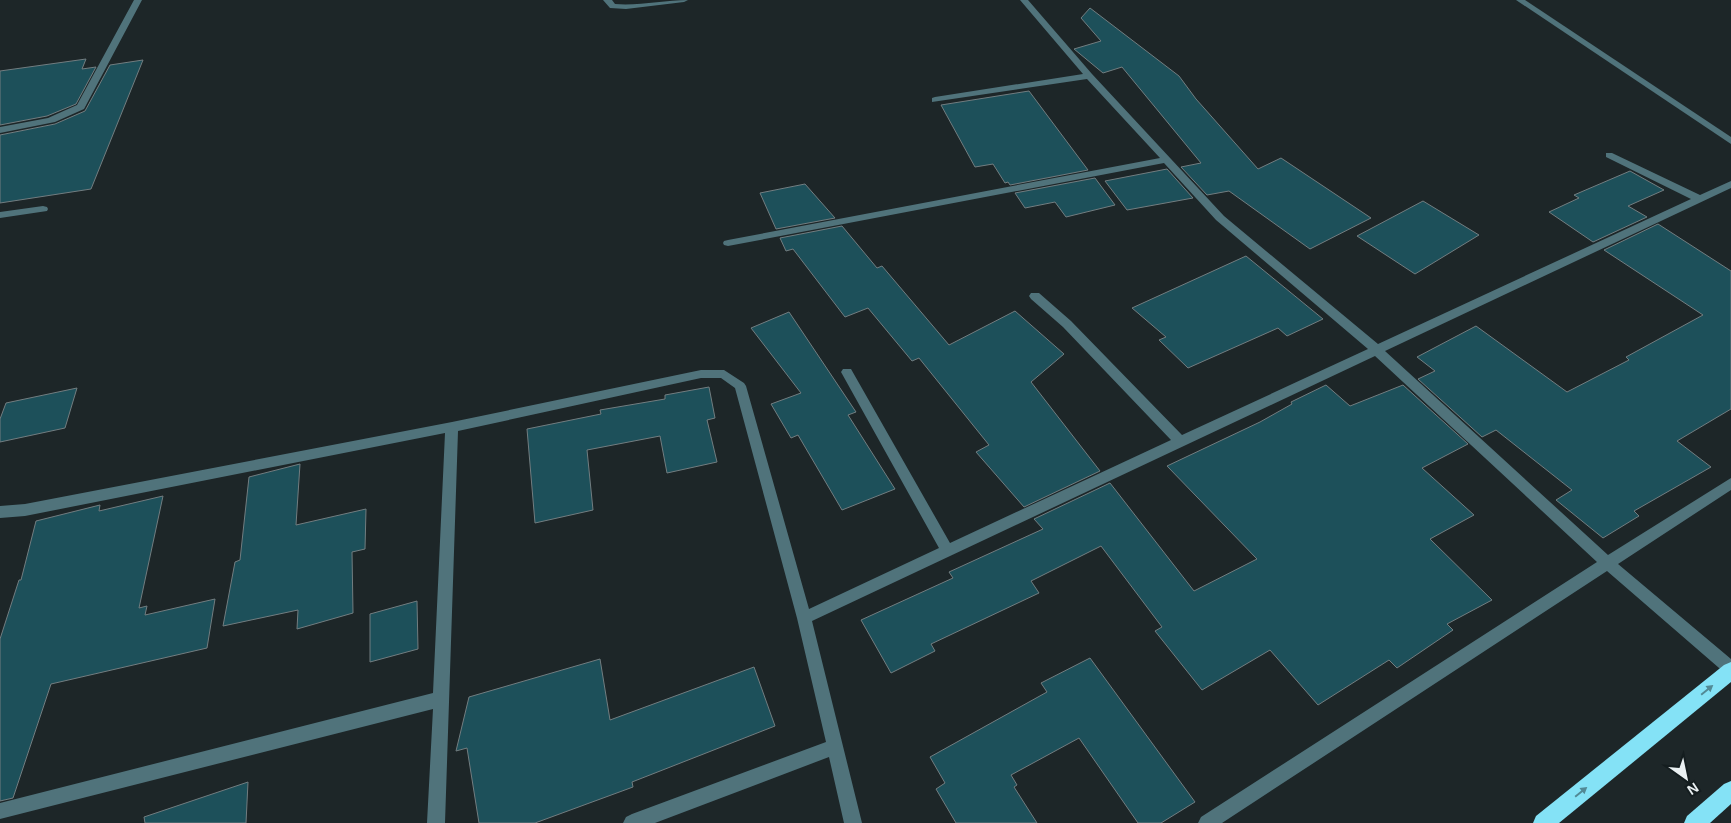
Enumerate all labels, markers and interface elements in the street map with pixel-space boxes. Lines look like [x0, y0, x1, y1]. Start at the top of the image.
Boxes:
one-way arrow [1701, 685, 1714, 696]
north arrow [1661, 753, 1711, 803]
text: N [1684, 779, 1702, 798]
one-way arrow [1574, 787, 1587, 798]

